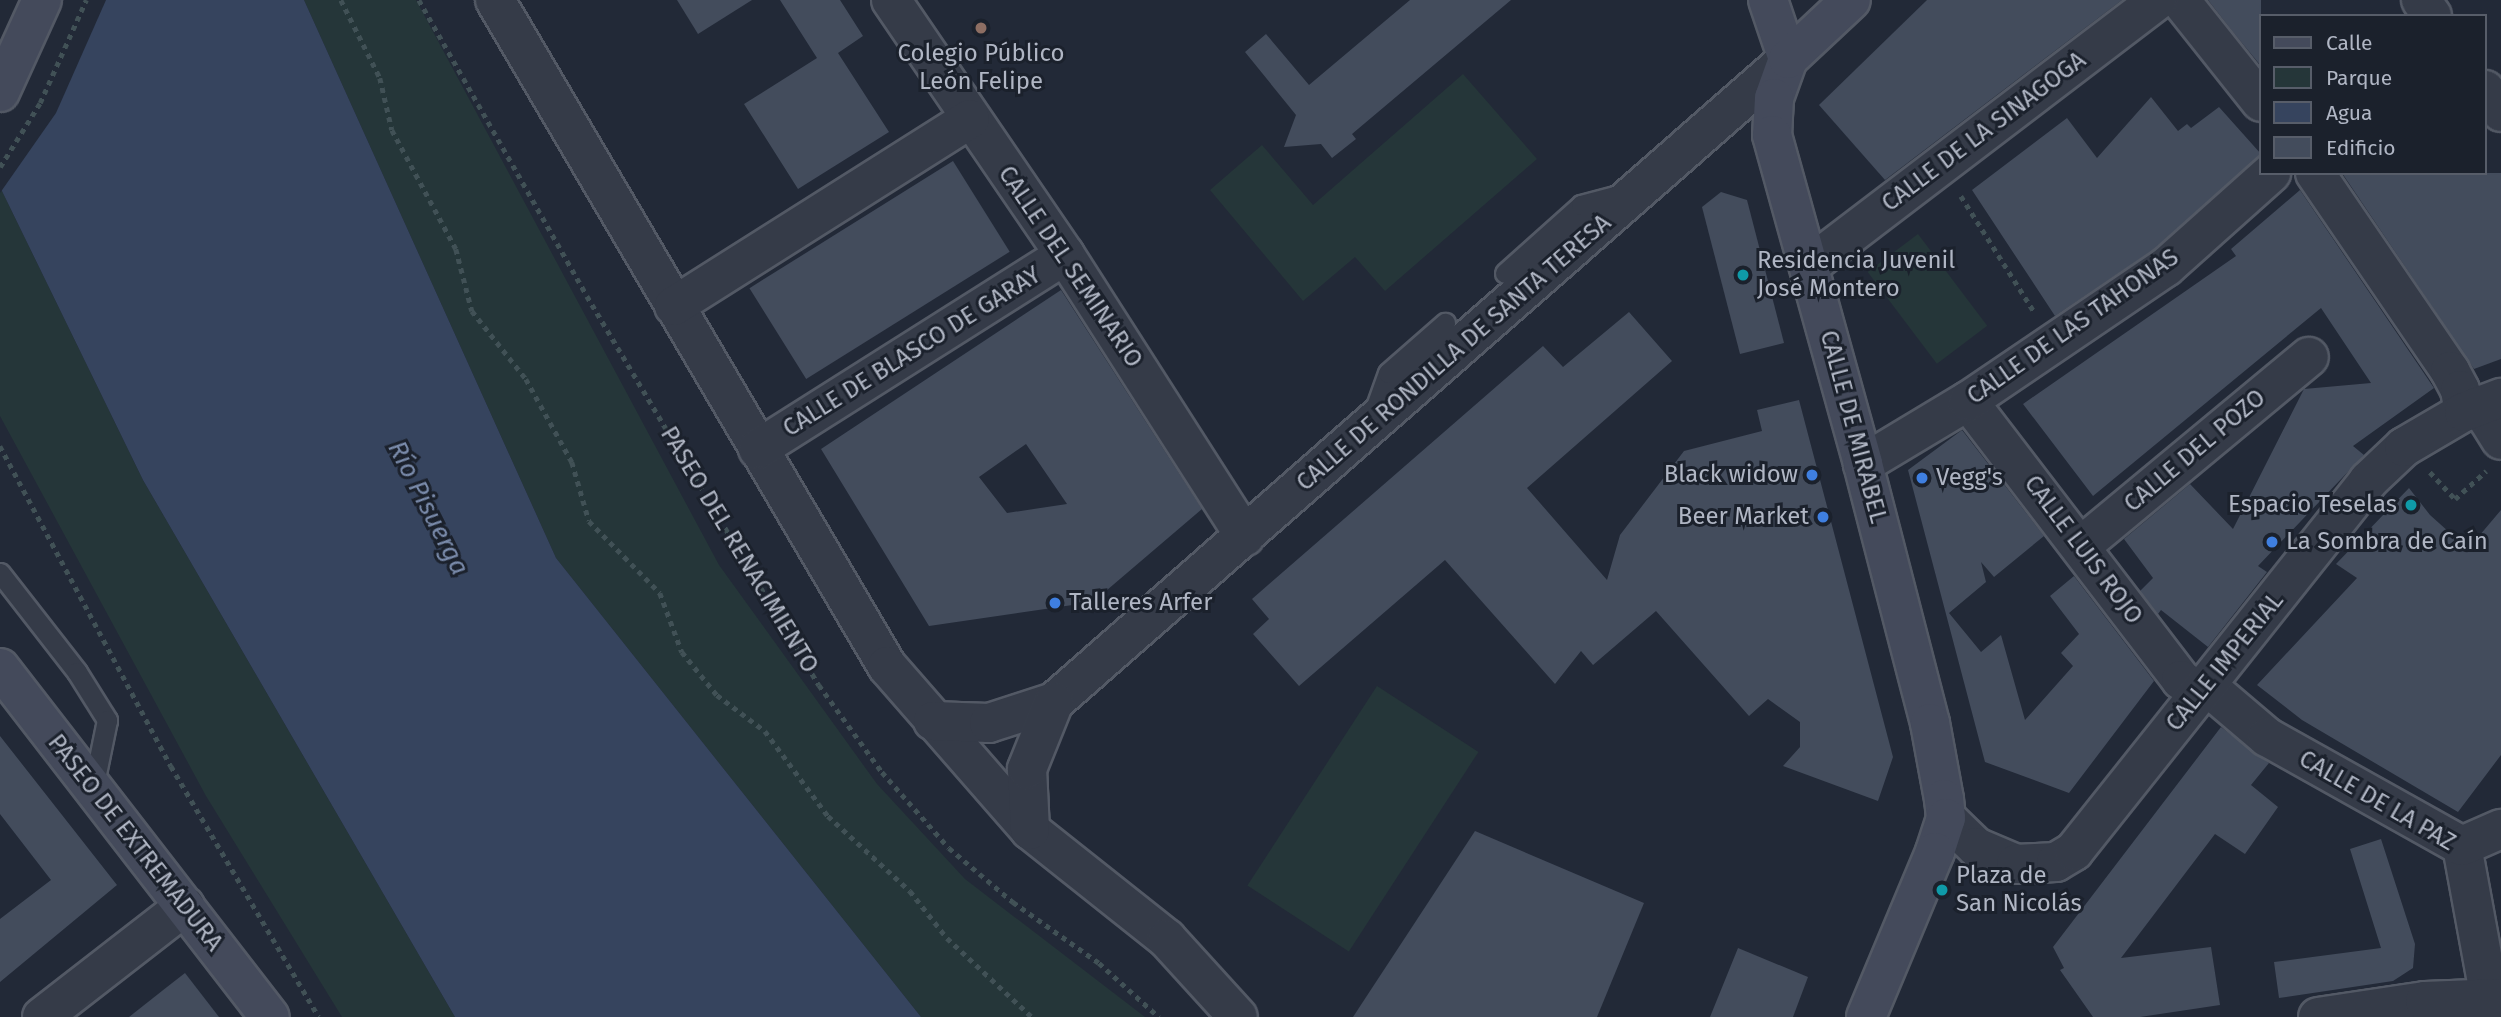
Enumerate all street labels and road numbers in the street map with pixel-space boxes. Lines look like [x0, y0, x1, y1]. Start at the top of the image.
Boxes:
street label: CALLE DE LA SINAGOGA [1876, 46, 2092, 218]
street label: CALLE DEL SEMINARIO [992, 161, 1148, 373]
street label: CALLE DE RONDILLA DE SANTA TERESA [1291, 209, 1617, 497]
street label: CALLE DE LAS TAHONAS [1962, 243, 2184, 411]
street label: CALLE DE BLASCO DE GARAY [778, 261, 1046, 443]
street label: CALLE DE MIRABEL [1813, 327, 1893, 527]
street label: CALLE DEL POZO [2119, 384, 2271, 518]
street label: PASEO DEL RENACIMIENTO [654, 422, 824, 678]
street label: CALLE LUIS ROJO [2018, 470, 2148, 630]
street label: CALLE IMPERIAL [2160, 587, 2290, 737]
street label: PASEO DE EXTREMADURA [41, 729, 229, 957]
street label: CALLE DE LA PAZ [2294, 745, 2460, 857]

